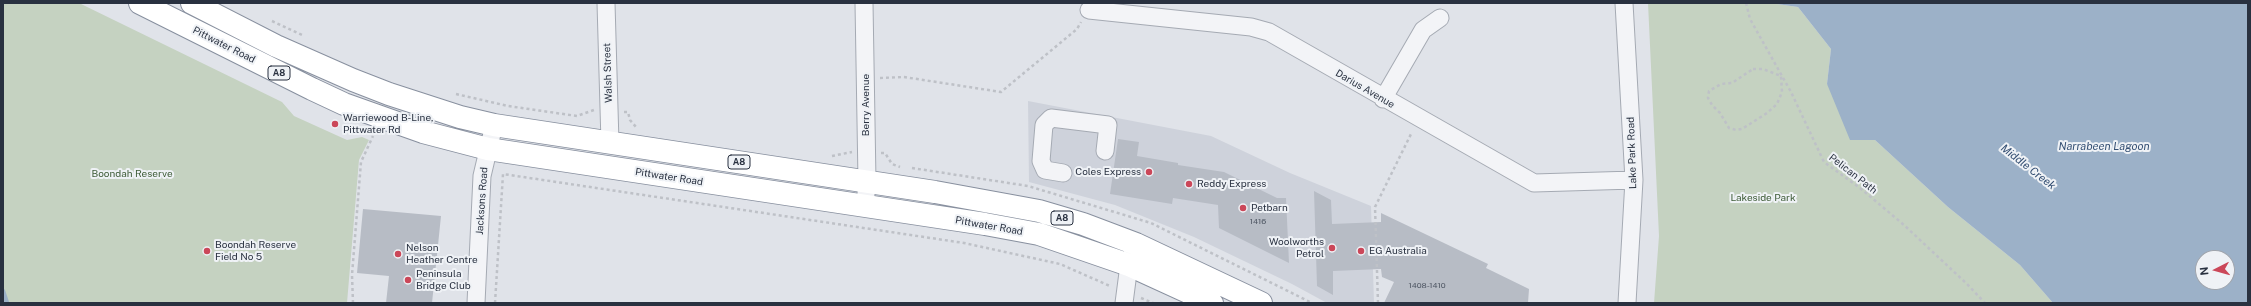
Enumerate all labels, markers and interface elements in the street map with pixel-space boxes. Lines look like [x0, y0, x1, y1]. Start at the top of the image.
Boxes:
street label: Pittwater Road [191, 24, 257, 66]
street label: Walsh Street [601, 43, 615, 103]
road number: A8 [268, 66, 290, 80]
street label: Darius Avenue [1333, 67, 1397, 111]
street label: Berry Avenue [860, 74, 872, 136]
place label: Warriewood B-Line, Pittwater Rd [343, 112, 433, 136]
street label: Lake Park Road [1625, 117, 1639, 189]
marker: Warriewood B-Line, Pittwater Rd [330, 119, 340, 129]
water label: Narrabeen Lagoon [2058, 140, 2150, 154]
water label: Middle Creek [1998, 142, 2058, 192]
street label: Pelican Path [1827, 151, 1879, 197]
road number: A8 [728, 155, 750, 169]
street label: Pittwater Road [634, 166, 704, 188]
place label: Coles Express [1075, 166, 1141, 178]
street label: Jacksons Road [474, 167, 490, 235]
marker: Coles Express [1144, 167, 1154, 177]
park label: Boondah Reserve [91, 168, 173, 180]
place label: Reddy Express [1197, 178, 1266, 190]
marker: Reddy Express [1184, 179, 1194, 189]
park label: Lakeside Park [1730, 192, 1796, 204]
place label: Petbarn [1251, 202, 1288, 214]
marker: Petbarn [1238, 203, 1248, 213]
road number: A8 [1051, 211, 1073, 225]
street label: Pittwater Road [954, 214, 1024, 238]
house number: 1416 [1250, 217, 1266, 227]
place label: Woolworths Petrol [1269, 236, 1324, 260]
place label: Boondah Reserve Field No 5 [215, 239, 296, 262]
place label: Nelson Heather Centre [406, 242, 478, 266]
marker: Woolworths Petrol [1327, 243, 1337, 253]
place label: EG Australia [1369, 245, 1427, 257]
marker: Boondah Reserve Field No 5 [202, 246, 212, 256]
marker: EG Australia [1356, 246, 1366, 256]
marker: Nelson Heather Centre [393, 249, 403, 259]
north arrow [2195, 250, 2235, 290]
text: N [2198, 266, 2210, 276]
place label: Peninsula Bridge Club [416, 268, 471, 292]
marker: Peninsula Bridge Club [403, 275, 413, 285]
house number: 1408-1410 [1408, 281, 1446, 291]

